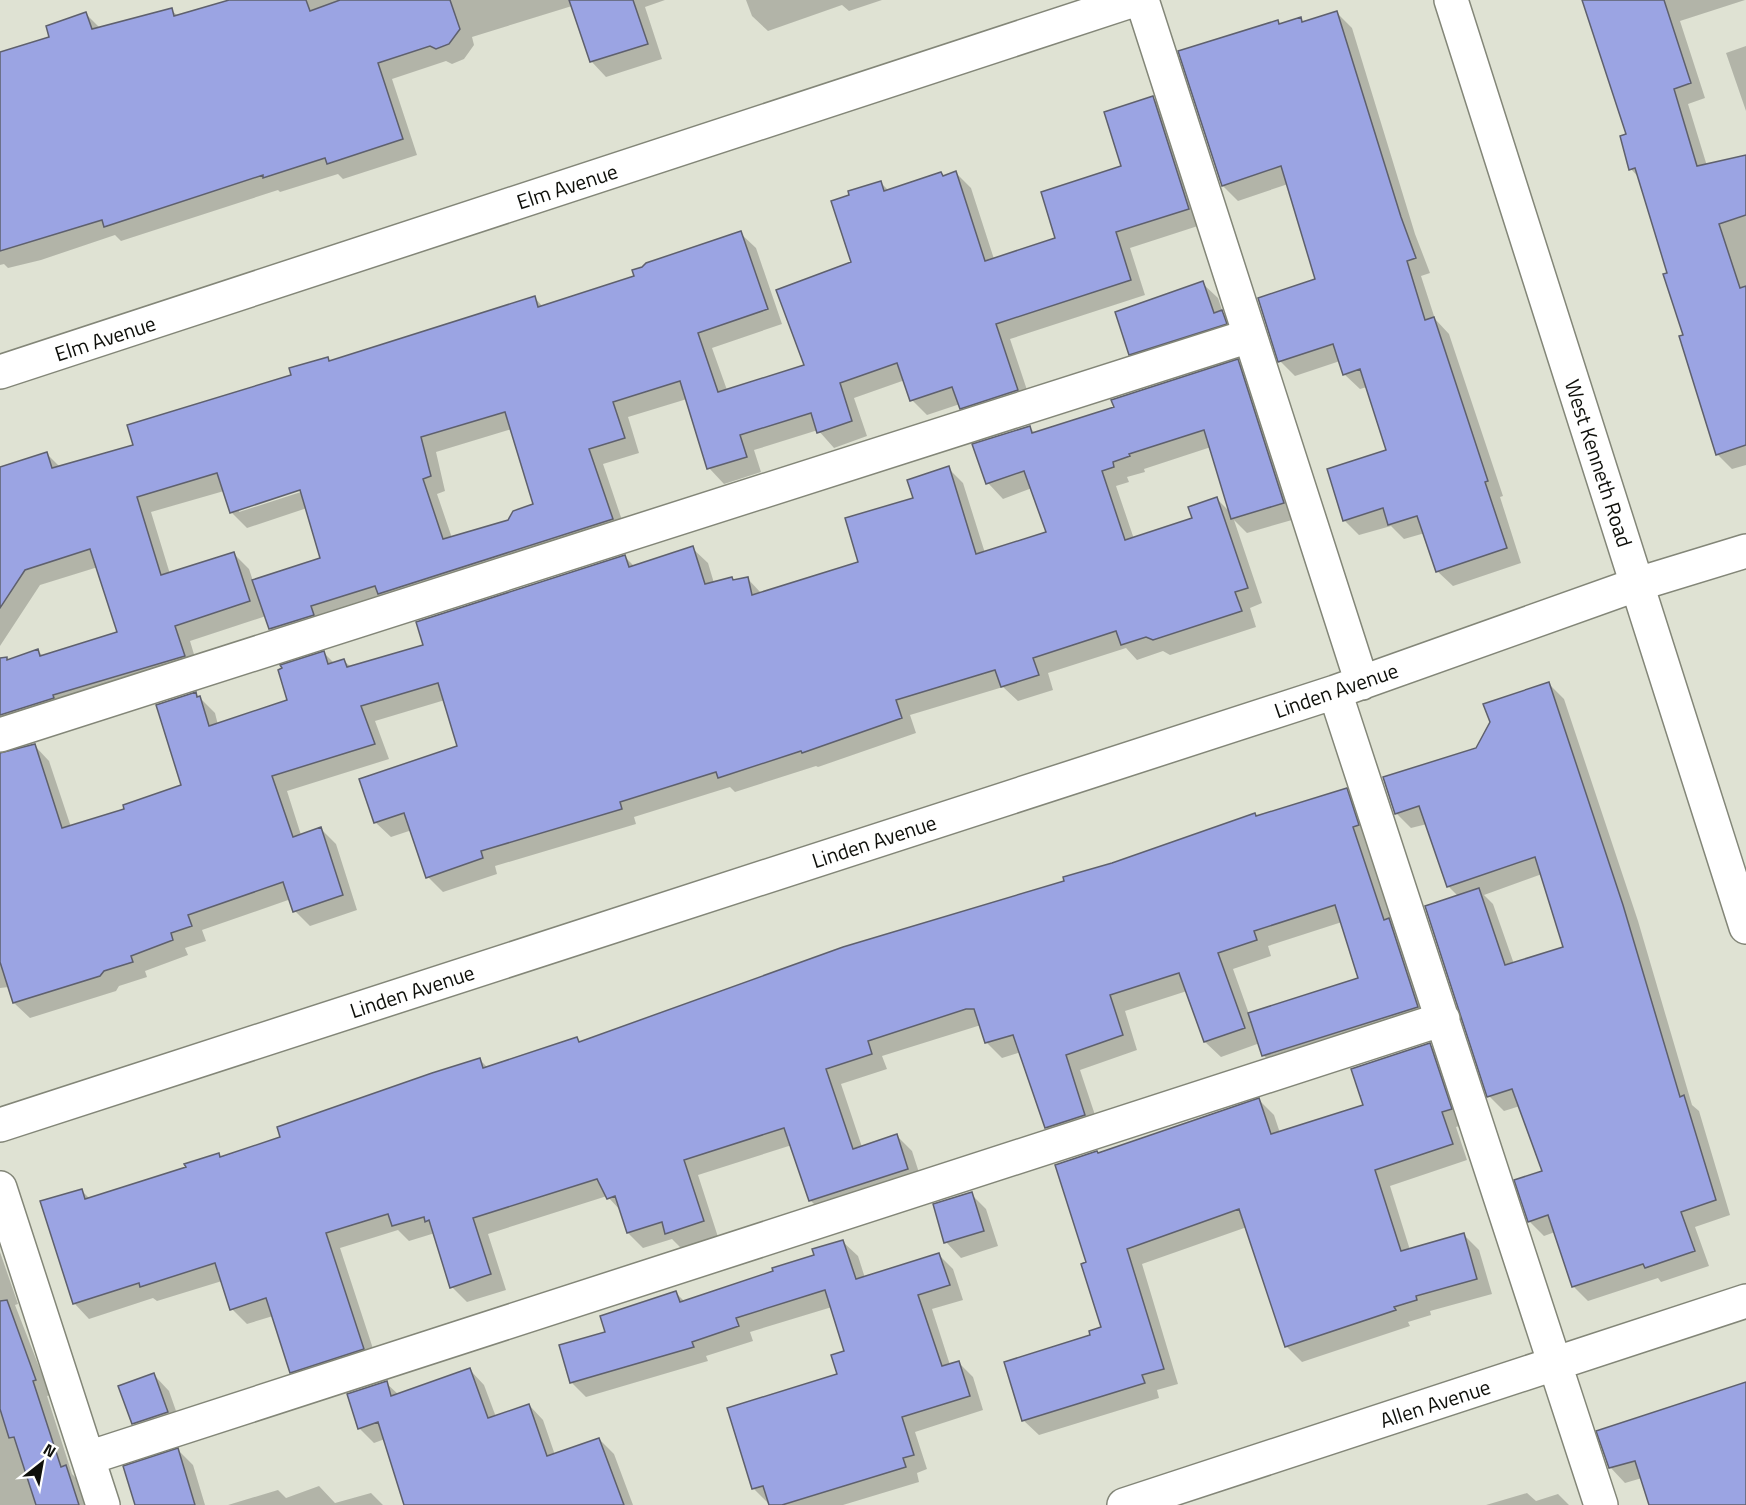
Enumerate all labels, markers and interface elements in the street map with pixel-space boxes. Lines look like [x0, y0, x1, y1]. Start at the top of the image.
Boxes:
street label: Elm Avenue [512, 155, 622, 217]
street label: Elm Avenue [50, 307, 160, 369]
street label: West Kenneth Road [1557, 375, 1641, 551]
street label: Linden Avenue [1270, 654, 1402, 726]
street label: Linden Avenue [808, 806, 940, 876]
street label: Linden Avenue [346, 956, 478, 1026]
street label: Allen Avenue [1376, 1370, 1494, 1436]
north arrow [12, 1433, 72, 1493]
text: N [39, 1437, 61, 1463]

